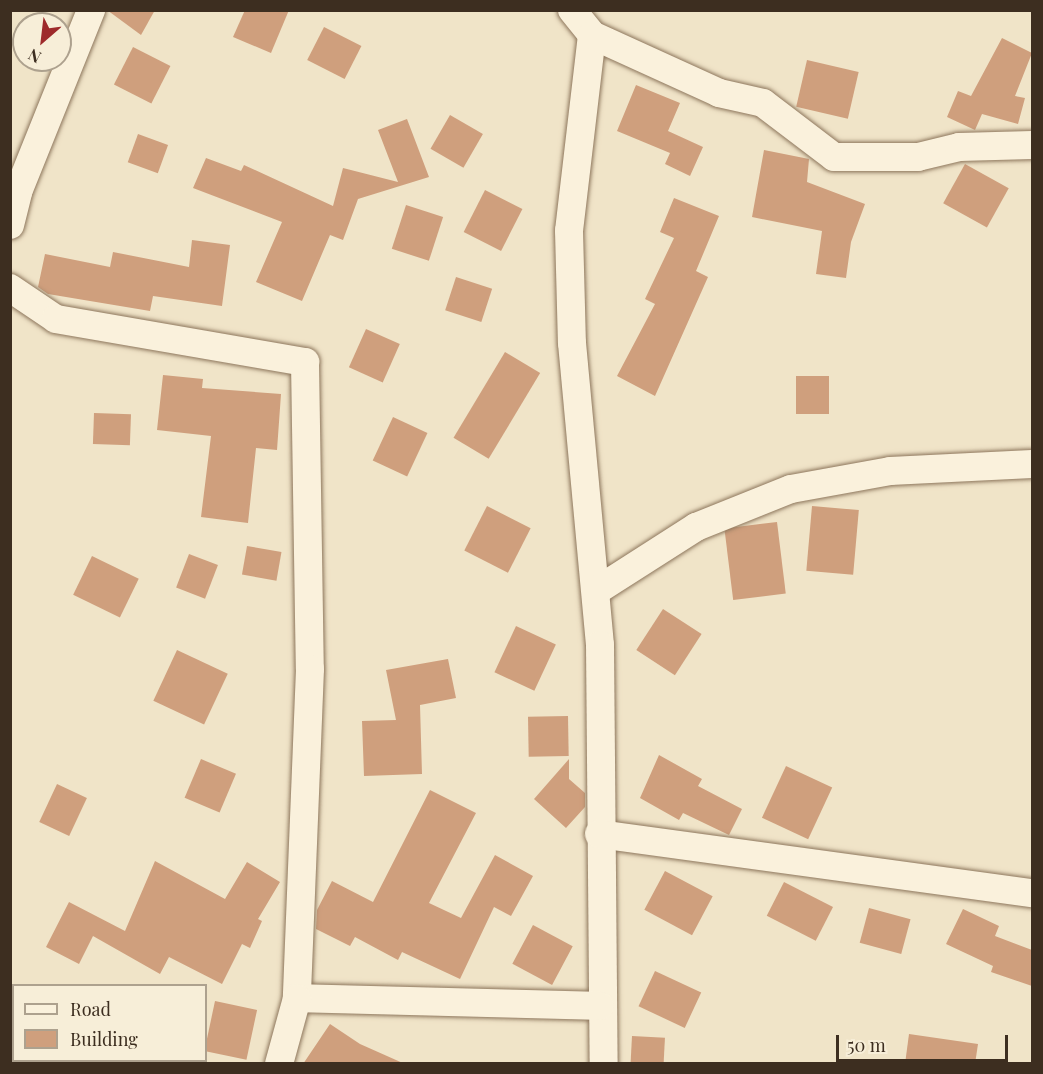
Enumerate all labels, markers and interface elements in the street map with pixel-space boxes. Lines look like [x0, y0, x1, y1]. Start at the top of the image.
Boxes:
north arrow [12, 12, 72, 72]
text: N [24, 45, 44, 69]
legend [12, 984, 207, 1062]
text: Road [70, 997, 111, 1021]
scale bar [839, 1023, 1012, 1061]
text: Building [70, 1027, 138, 1051]
text: 50 m [847, 1033, 886, 1057]

